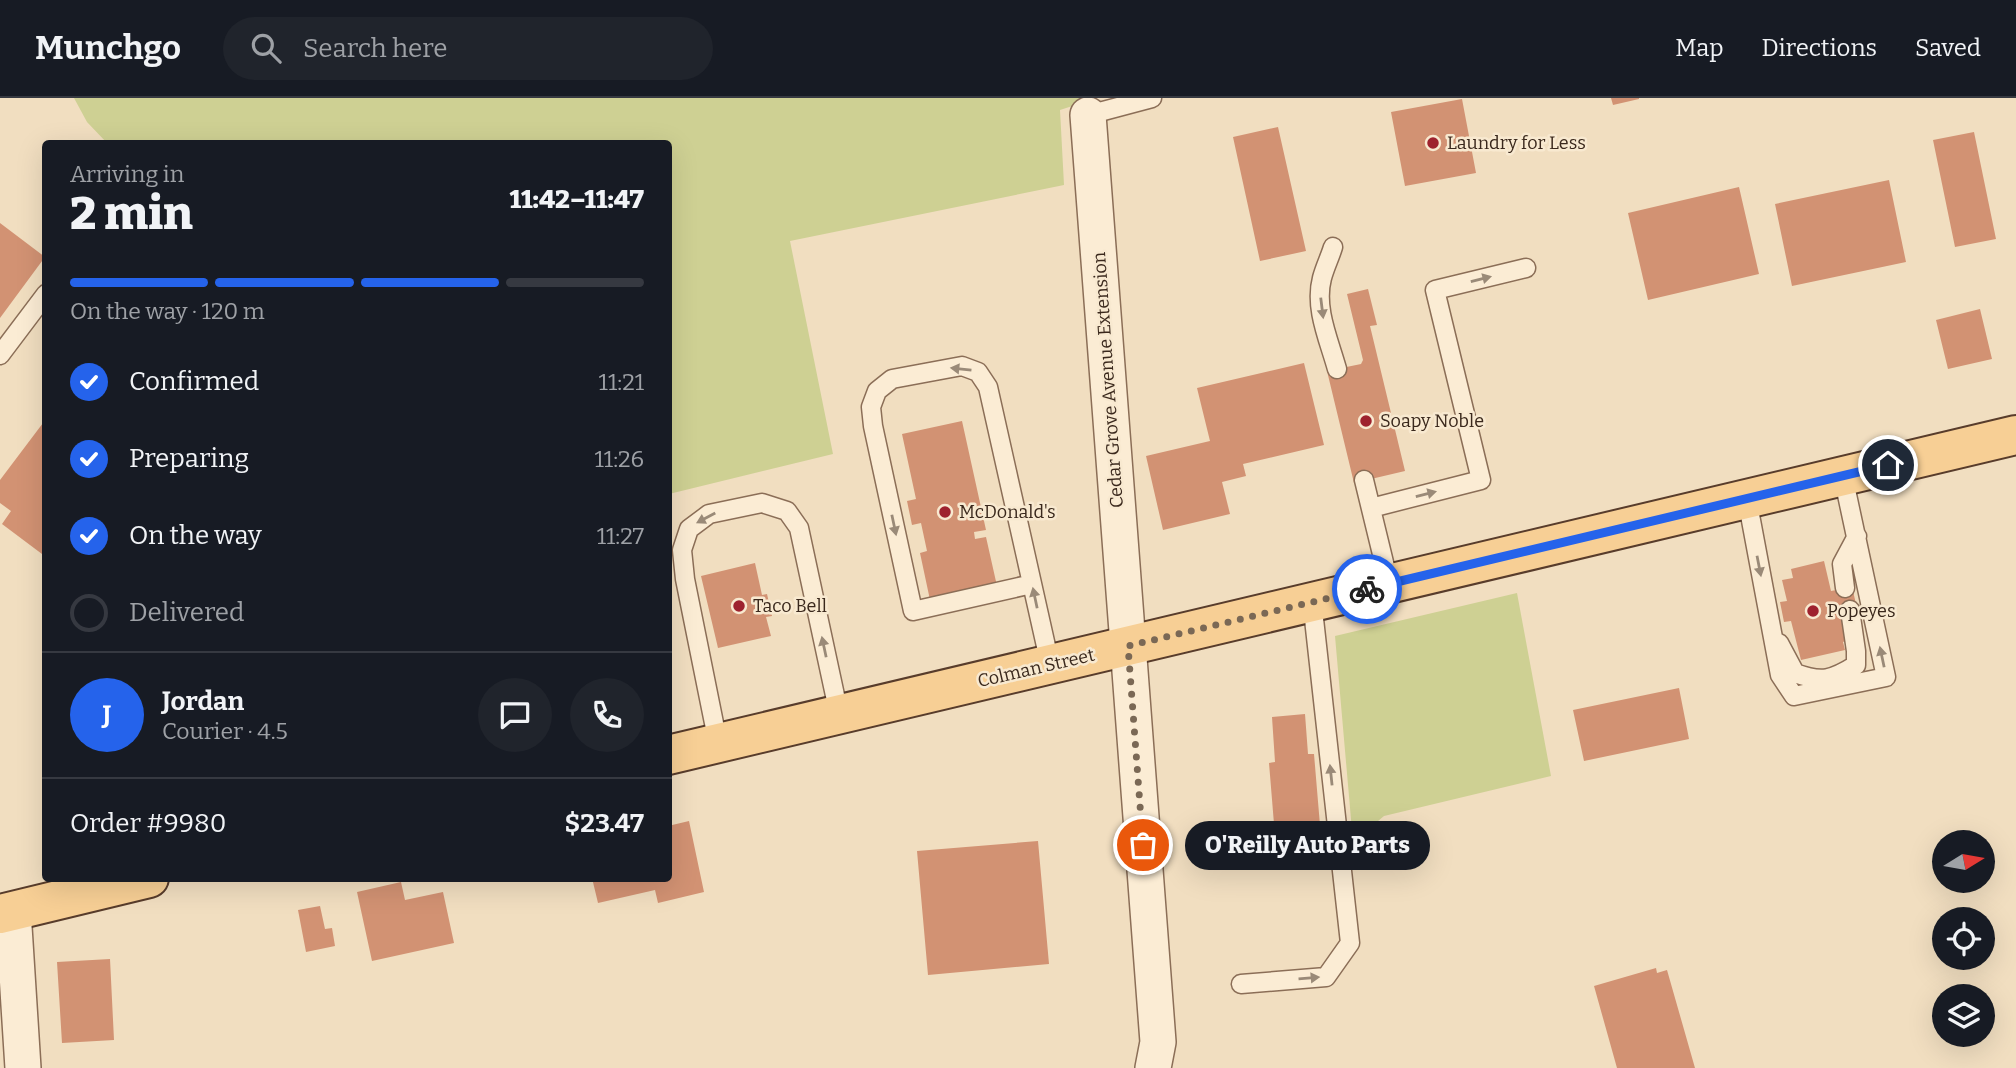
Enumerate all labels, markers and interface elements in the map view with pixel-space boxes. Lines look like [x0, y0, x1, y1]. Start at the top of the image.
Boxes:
search box [223, 17, 713, 80]
text: Munchgo [35, 28, 181, 68]
icon: search [247, 29, 285, 67]
text: Search here [303, 33, 447, 64]
text: Map [1675, 34, 1724, 62]
text: Directions [1762, 34, 1877, 62]
text: Saved [1915, 34, 1981, 62]
place label: Laundry for Less [1447, 132, 1586, 154]
marker: Laundry for Less [1425, 135, 1441, 151]
text: Arriving in [70, 160, 184, 188]
text: 11:42–11:47 [510, 184, 644, 215]
text: 2 min [70, 186, 193, 241]
street label: Cedar Grove Avenue Extension [1088, 251, 1128, 509]
one-way arrow [1470, 273, 1492, 284]
text: On the way · 120 m [70, 297, 265, 325]
one-way arrow [1316, 297, 1327, 319]
icon: check [70, 363, 108, 401]
one-way arrow [950, 363, 972, 374]
text: Confirmed [129, 366, 259, 397]
text: 11:21 [599, 368, 644, 396]
place label: Soapy Noble [1380, 410, 1484, 432]
marker: Soapy Noble [1358, 413, 1374, 429]
pin [1858, 435, 1918, 495]
icon: check [70, 440, 108, 478]
text: Preparing [129, 443, 249, 474]
text: 11:26 [594, 445, 644, 473]
icon: home [1869, 446, 1907, 484]
one-way arrow [1415, 488, 1437, 499]
place label: McDonald's [959, 501, 1056, 523]
marker: McDonald's [937, 504, 953, 520]
one-way arrow [696, 512, 716, 524]
one-way arrow [889, 514, 900, 536]
icon: check [70, 517, 108, 555]
text: On the way [129, 520, 262, 551]
text: 11:27 [597, 522, 644, 550]
courier [1332, 554, 1402, 624]
one-way arrow [1754, 555, 1765, 577]
icon: bike [1348, 570, 1386, 608]
one-way arrow [1029, 587, 1040, 609]
place label: Taco Bell [753, 595, 827, 617]
text: Delivered [129, 597, 244, 628]
marker: Taco Bell [731, 598, 747, 614]
place label: Popeyes [1827, 600, 1896, 622]
marker: Popeyes [1805, 603, 1821, 619]
one-way arrow [819, 636, 830, 658]
street label: Colman Street [975, 644, 1097, 692]
one-way arrow [1877, 646, 1888, 668]
button: chat [478, 678, 552, 752]
button: phone [570, 678, 644, 752]
text: Jordan [162, 686, 244, 717]
text: J [103, 700, 111, 731]
text: Courier · 4.5 [162, 717, 288, 745]
one-way arrow [1326, 764, 1337, 786]
text: Order #9980 [70, 808, 226, 839]
text: $23.47 [565, 808, 644, 839]
pin [1113, 815, 1173, 875]
callout: O'Reilly Auto Parts [1185, 820, 1430, 870]
icon: bag [1124, 826, 1162, 864]
north arrow [1932, 830, 1995, 892]
map controls [1932, 830, 1995, 1047]
text: O'Reilly Auto Parts [1205, 831, 1410, 859]
button: locate [1932, 907, 1995, 970]
one-way arrow [1298, 972, 1320, 983]
button: layers [1932, 984, 1995, 1047]

